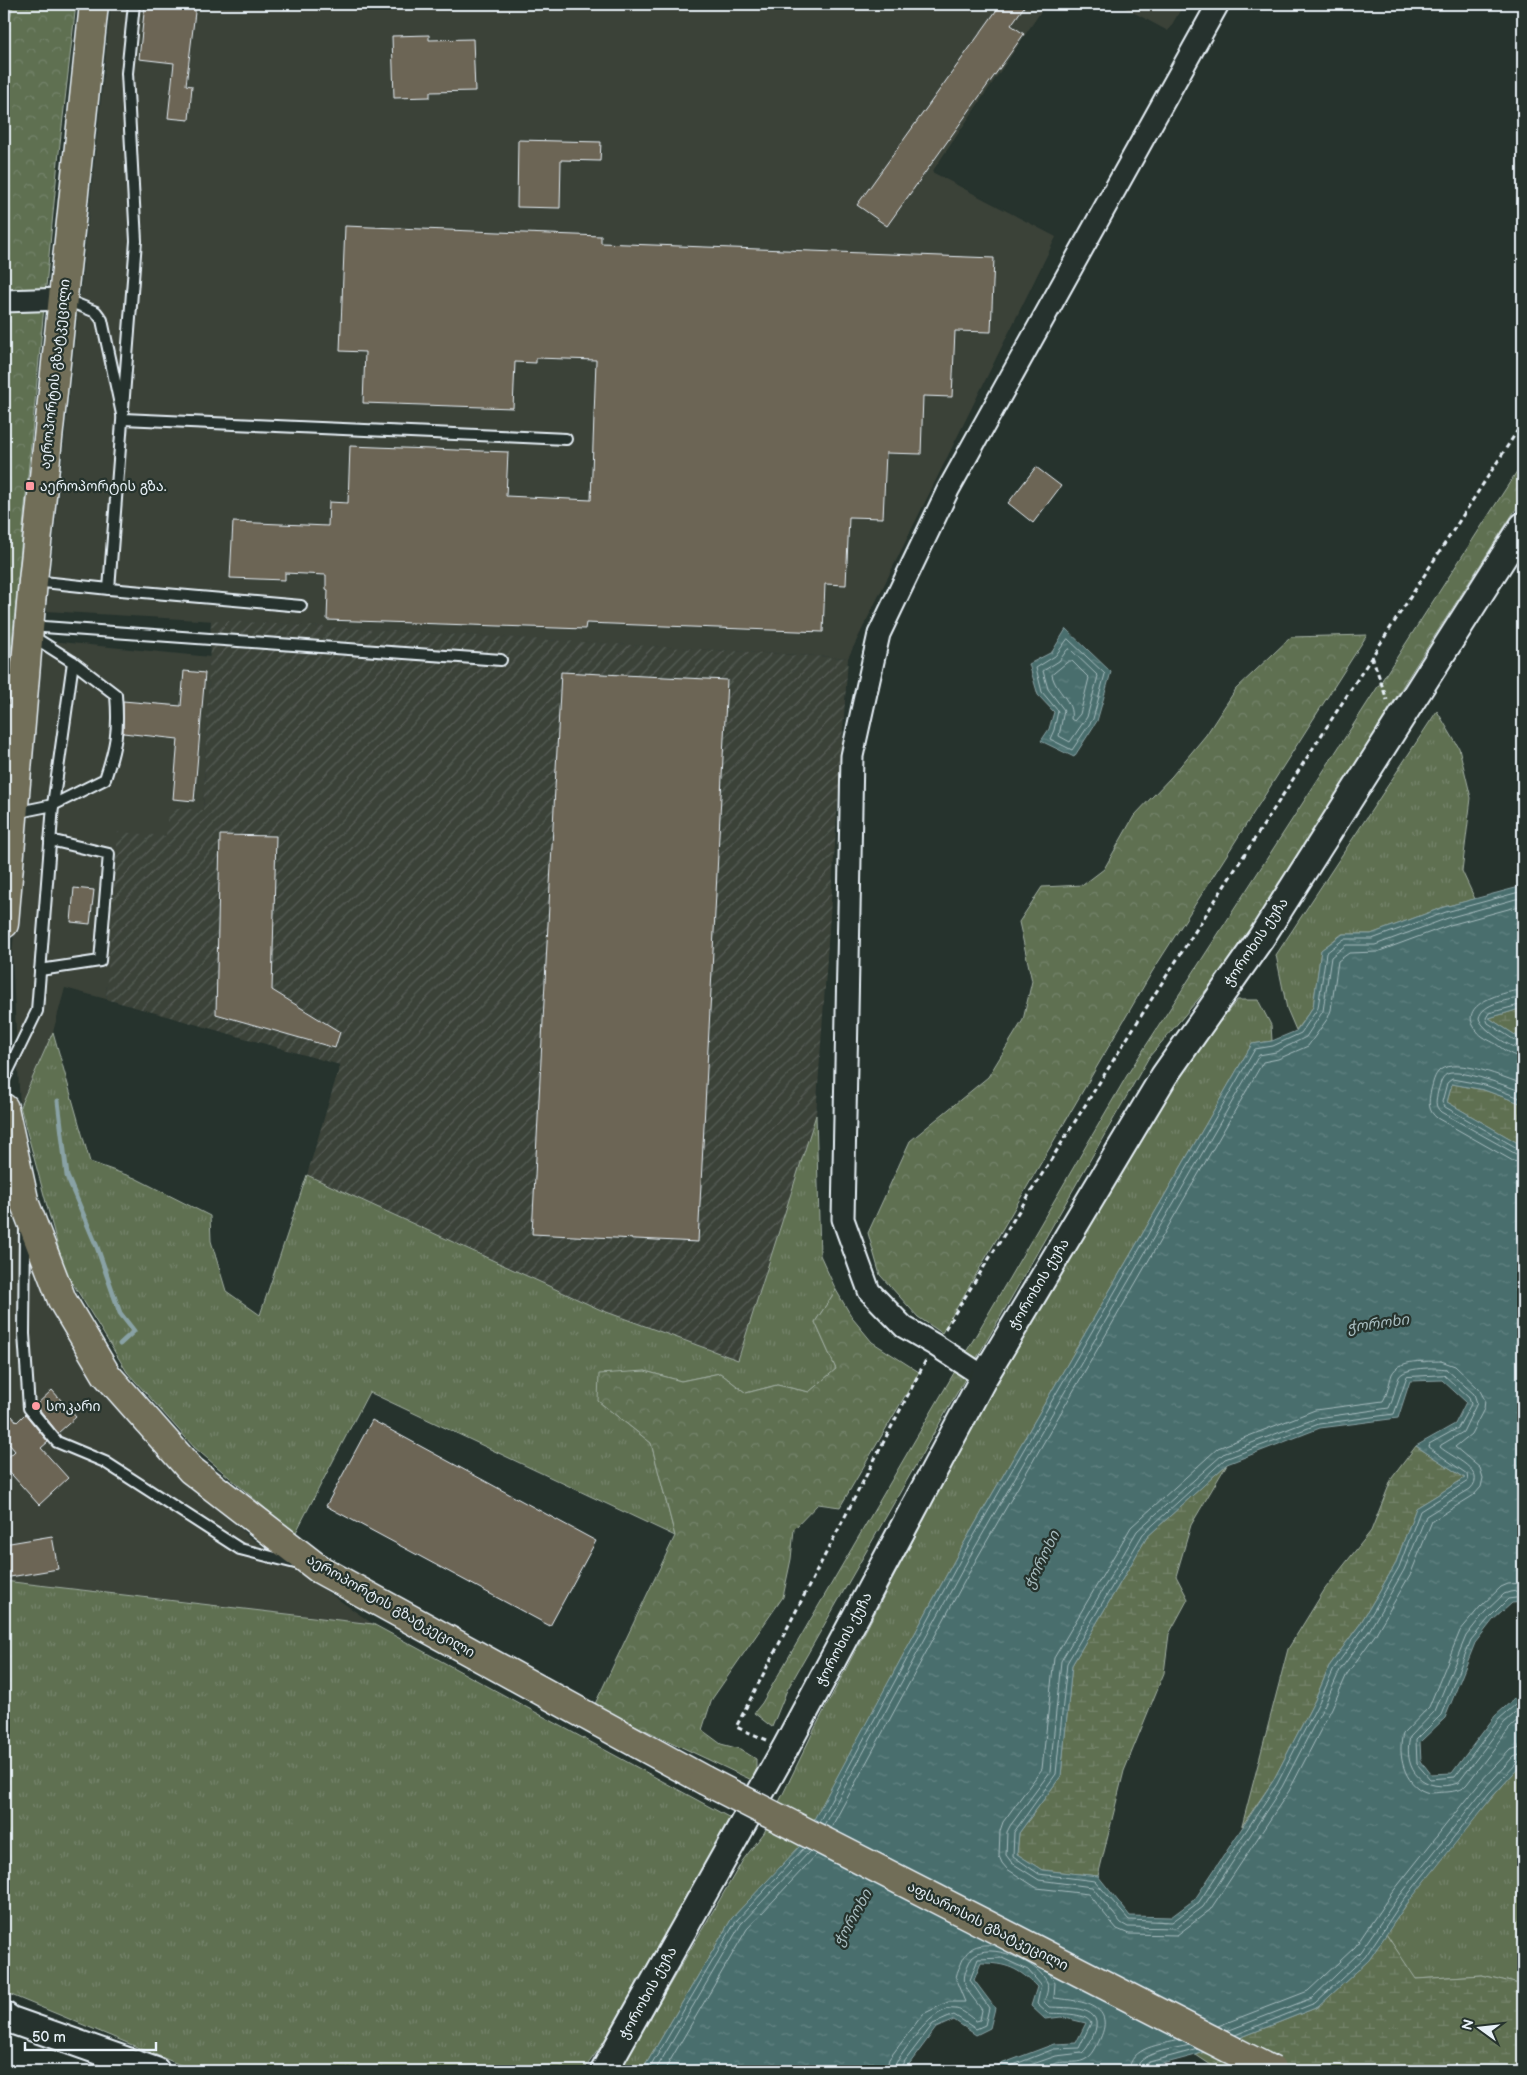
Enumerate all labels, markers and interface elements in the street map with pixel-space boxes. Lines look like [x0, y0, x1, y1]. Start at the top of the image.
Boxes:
street label: აეროპორტის გზატკეცილი [37, 278, 73, 470]
place label: აეროპორტის გზა. [40, 478, 167, 495]
marker: აეროპორტის გზა. [24, 480, 36, 492]
street label: ჭოროხის ქუჩა [1220, 894, 1292, 990]
street label: ჭოროხის ქუჩა [1005, 1235, 1073, 1333]
water label: ჭოროხი [1346, 1310, 1412, 1338]
place label: სოკარი [46, 1398, 101, 1415]
marker: სოკარი [30, 1400, 42, 1412]
water label: ჭოროხი [1020, 1527, 1065, 1592]
street label: აეროპორტის გზატკეცილი [304, 1551, 478, 1661]
street label: ჭოროხის ქუჩა [812, 1589, 876, 1689]
street label: აფსაროსის გზატკეცილი [905, 1878, 1071, 1974]
water label: ჭოროხი [830, 1885, 877, 1950]
street label: ჭოროხის ქუჩა [616, 1944, 680, 2042]
north arrow [1454, 2002, 1504, 2052]
text: N [1458, 2017, 1477, 2032]
scale bar [25, 2020, 156, 2052]
text: 50 m [32, 2028, 66, 2047]

